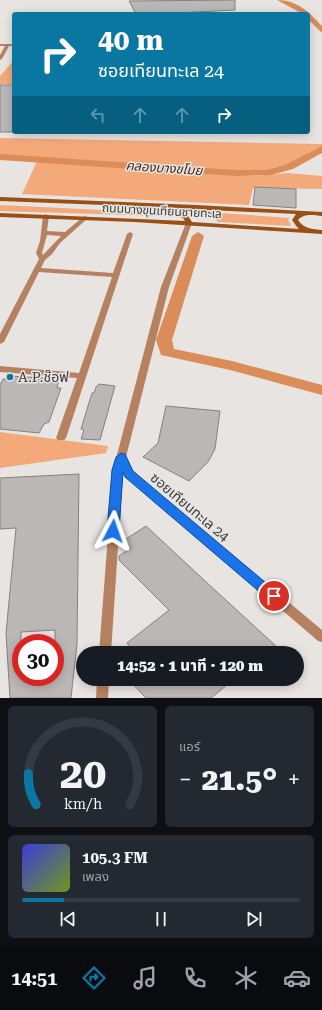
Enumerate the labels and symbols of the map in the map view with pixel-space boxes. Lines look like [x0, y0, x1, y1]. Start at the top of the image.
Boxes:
water label: คลองบางขโมย [125, 158, 204, 178]
street label: ถนนบางขุนเทียนชายทะเล [102, 201, 222, 221]
place label: A.P.ช๊อฟ [18, 369, 69, 385]
marker: A.P.ช๊อฟ [5, 372, 15, 382]
street label: ซอยเทียนทะเล 24 [147, 469, 233, 545]
position arrow [92, 510, 134, 552]
pin [257, 579, 291, 613]
speed limit sign: 30 [12, 634, 64, 686]

